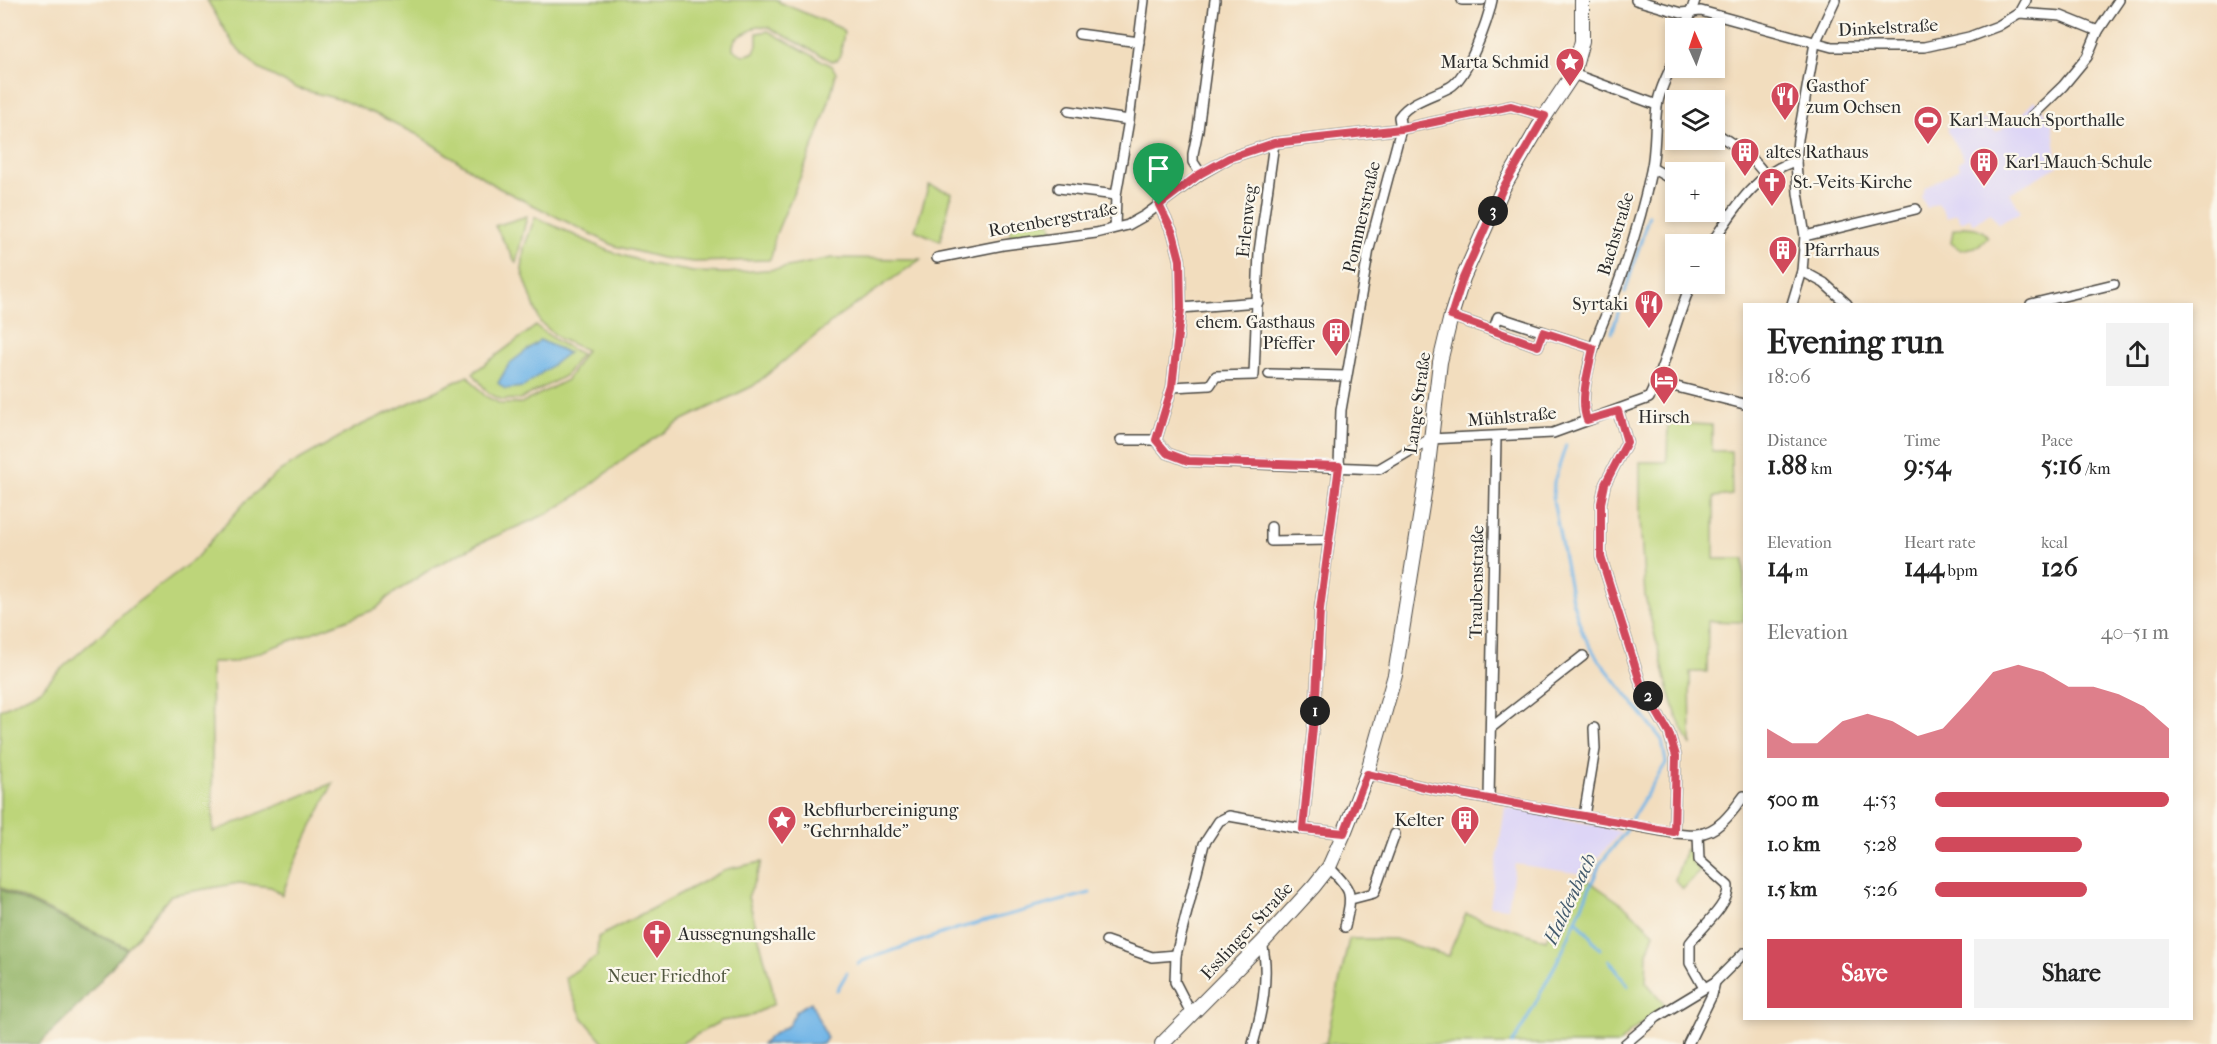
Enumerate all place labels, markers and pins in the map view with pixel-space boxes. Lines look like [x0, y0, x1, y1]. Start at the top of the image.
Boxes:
place icon: Marta Schmid [1554, 46, 1586, 88]
place label: Marta Schmid [1441, 52, 1549, 73]
place label: Gasthof zum Ochsen [1806, 76, 1902, 118]
restaurant icon: Gasthof zum Ochsen [1769, 80, 1801, 122]
sports icon: Karl-Mauch-Sporthalle [1912, 104, 1944, 146]
place label: Karl-Mauch-Sporthalle [1949, 110, 2125, 131]
building icon: altes Rathaus [1729, 136, 1761, 178]
place label: altes Rathaus [1766, 142, 1869, 163]
pin [1133, 143, 1184, 205]
building icon: Karl-Mauch-Schule [1968, 146, 2000, 188]
place label: Karl-Mauch-Schule [2005, 152, 2152, 173]
church icon: St.-Veits-Kirche [1756, 166, 1788, 208]
place label: St.-Veits-Kirche [1793, 172, 1912, 193]
pin: 3 [1478, 196, 1508, 226]
building icon: Pfarrhaus [1767, 234, 1799, 276]
place label: Pfarrhaus [1804, 240, 1880, 261]
restaurant icon: Syrtaki [1633, 288, 1665, 330]
place label: Syrtaki [1572, 294, 1629, 315]
place label: ehem. Gasthaus Pfeffer [1196, 312, 1315, 354]
building icon: ehem. Gasthaus Pfeffer [1320, 316, 1352, 358]
hotel icon: Hirsch [1648, 364, 1680, 406]
place label: Hirsch [1638, 407, 1690, 428]
pin: 2 [1633, 681, 1663, 711]
pin: 1 [1300, 696, 1330, 726]
place label: Rebflurbereinigung "Gehrnhalde" [803, 800, 959, 842]
place icon: Rebflurbereinigung "Gehrnhalde" [766, 804, 798, 846]
building icon: Kelter [1449, 804, 1481, 846]
place label: Kelter [1395, 810, 1444, 831]
church icon: Aussegnungshalle [641, 918, 673, 960]
place label: Aussegnungshalle [677, 924, 816, 945]

